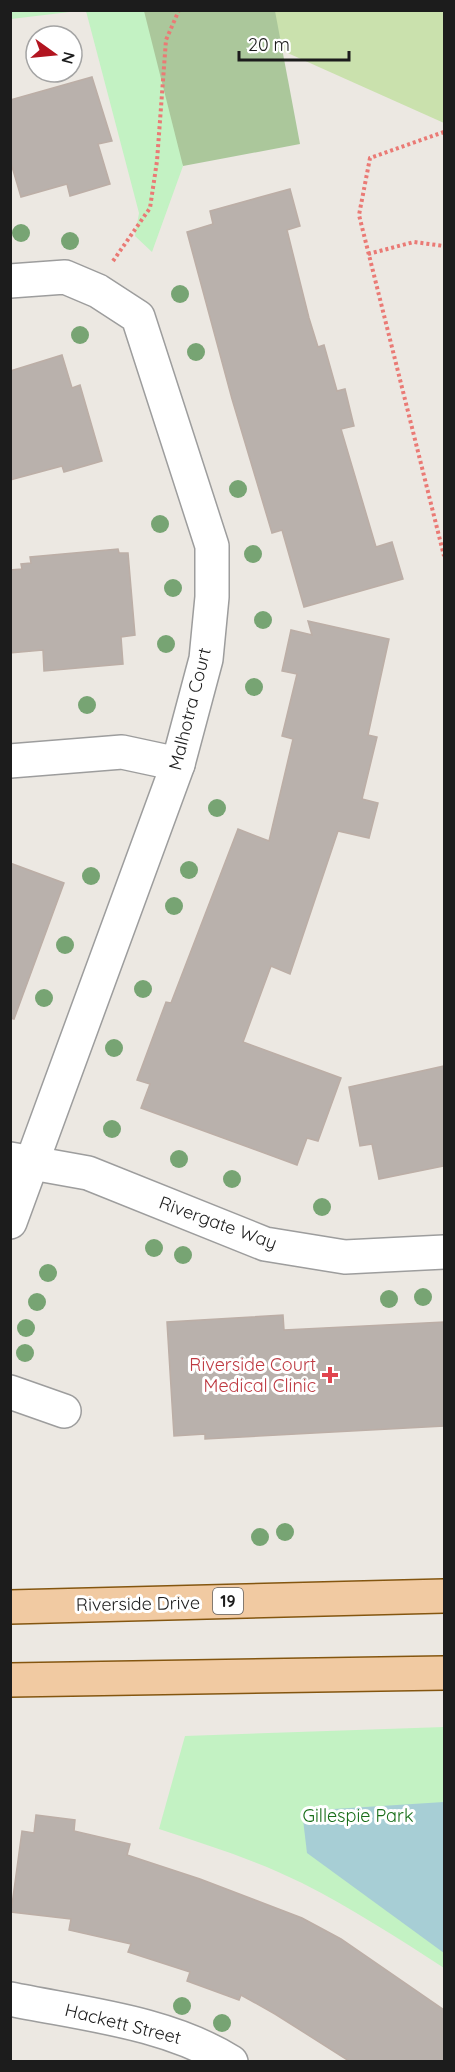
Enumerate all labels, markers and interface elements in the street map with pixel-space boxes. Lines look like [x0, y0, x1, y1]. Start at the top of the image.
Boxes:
north arrow [24, 24, 84, 84]
scale bar [239, 24, 348, 62]
text: 20 m [248, 33, 290, 56]
text: N [57, 50, 80, 66]
street label: Malhotra Court [163, 645, 216, 773]
street label: Rivergate Way [156, 1191, 280, 1254]
place label: Riverside Court Medical Clinic [189, 1353, 316, 1397]
marker: Riverside Court Medical Clinic [321, 1366, 339, 1384]
road number: 19 [213, 1588, 243, 1614]
street label: Riverside Drive [76, 1591, 200, 1616]
park label: Gillespie Park [302, 1804, 414, 1827]
street label: Hackett Street [63, 1998, 184, 2049]

